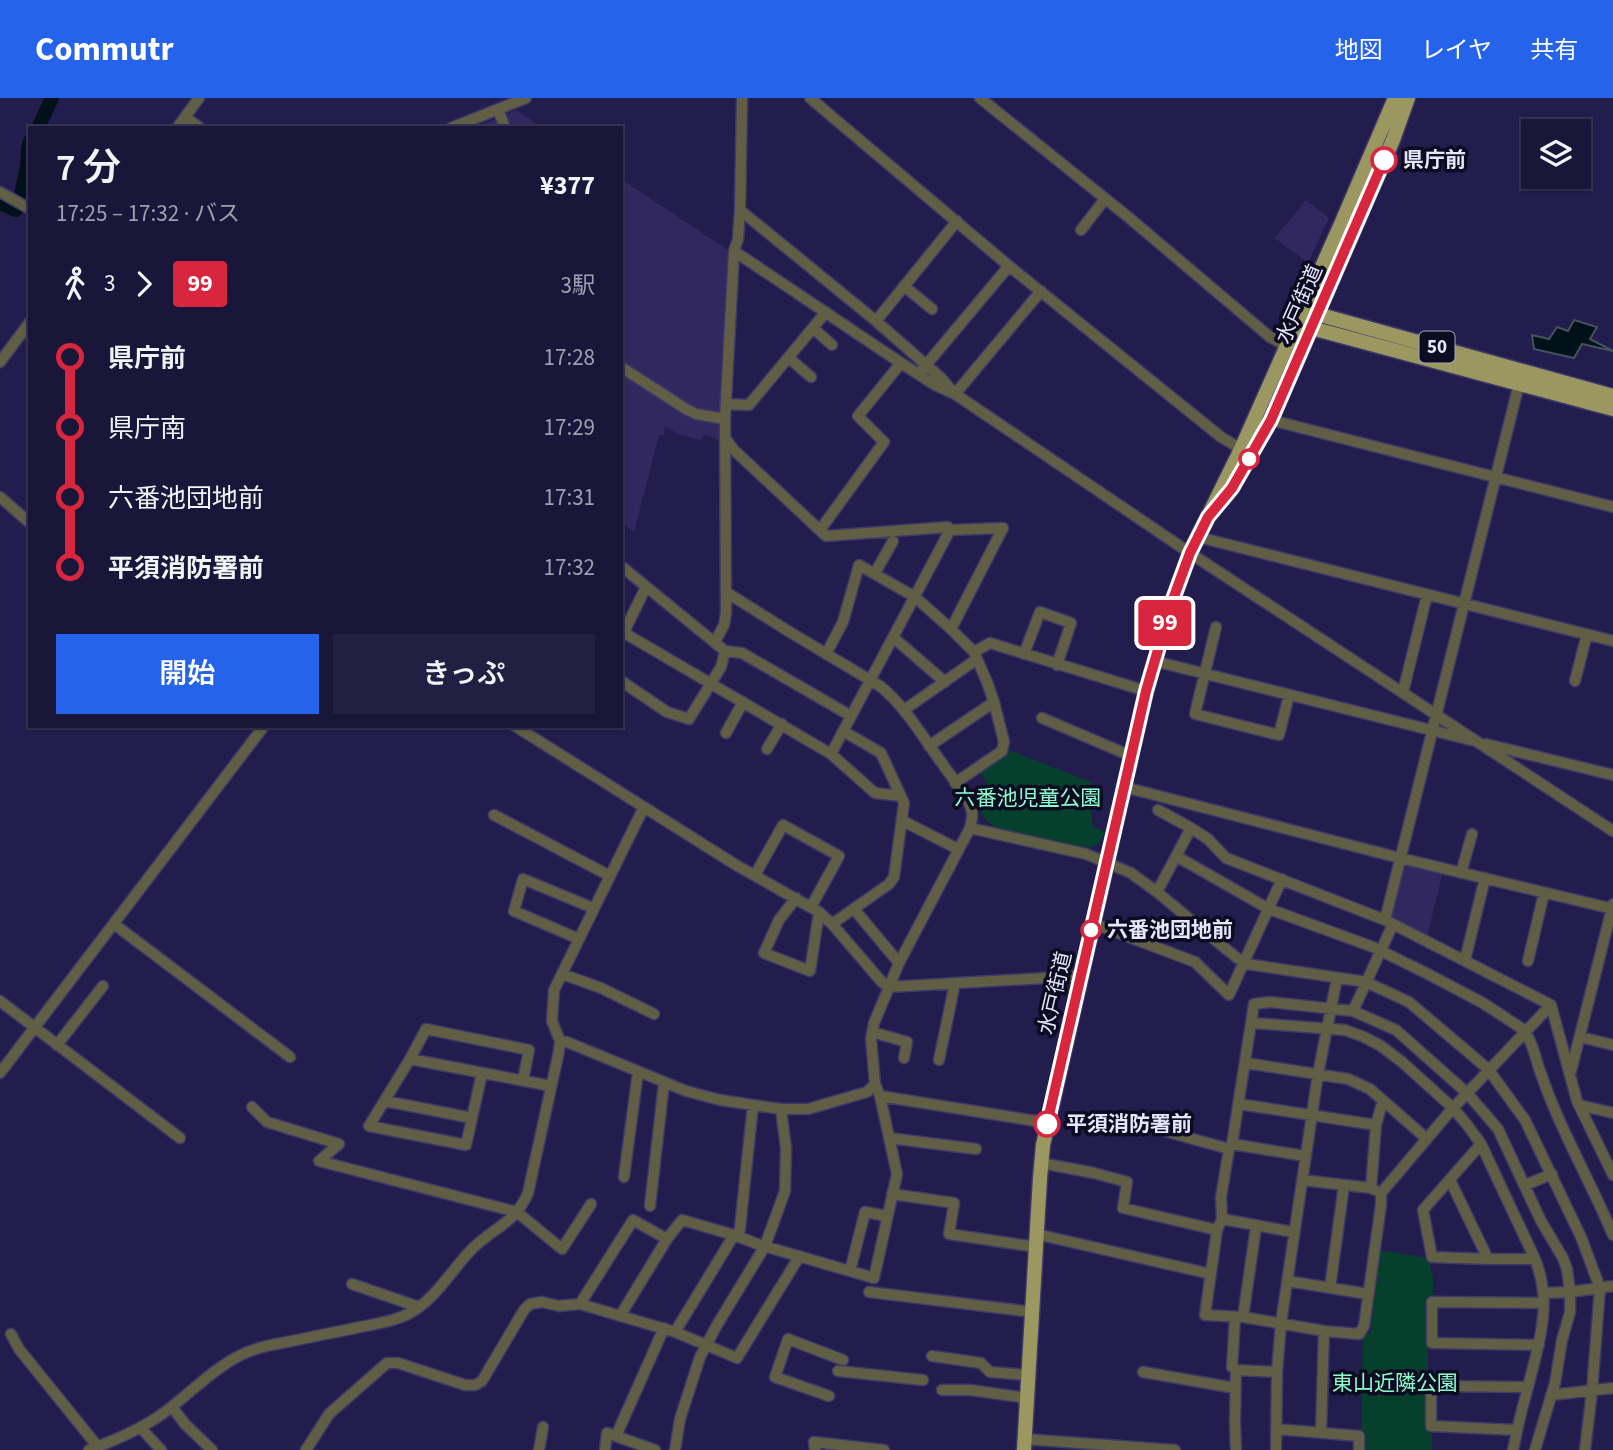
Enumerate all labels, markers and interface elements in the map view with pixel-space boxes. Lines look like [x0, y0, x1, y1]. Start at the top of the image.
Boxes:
text: Commutr [35, 26, 174, 73]
text: 地図 [1335, 33, 1383, 68]
text: レイヤ [1421, 33, 1492, 68]
text: 共有 [1530, 33, 1578, 68]
map controls [1521, 119, 1591, 189]
button: layers [1521, 119, 1591, 189]
text: 7 分 [56, 141, 121, 195]
place label: 県庁前 [1403, 145, 1466, 175]
marker: 県庁前 [1371, 147, 1397, 173]
text: ¥377 [540, 167, 595, 204]
text: 17:25 – 17:32 · バス [56, 197, 240, 230]
street label: 水戸街道 [1268, 260, 1330, 348]
icon: walk [56, 265, 94, 303]
icon: forward [125, 265, 163, 303]
text: 99 [187, 266, 213, 301]
text: 3 [104, 267, 115, 300]
text: 3駅 [561, 269, 595, 302]
road number: 50 [1420, 331, 1454, 362]
text: 県庁前 [108, 340, 186, 377]
text: 17:28 [544, 341, 595, 374]
text: 県庁南 [108, 410, 186, 447]
text: 17:29 [544, 411, 595, 444]
unlabelled marker [1239, 449, 1259, 469]
text: 六番池団地前 [108, 480, 264, 517]
text: 17:31 [544, 481, 595, 514]
text: 平須消防署前 [108, 550, 264, 587]
text: 17:32 [544, 551, 595, 584]
line badge: 99 [1134, 600, 1196, 646]
text: 99 [1152, 605, 1178, 640]
button: 開始 [56, 634, 319, 714]
button: きっぷ [333, 634, 595, 714]
park label: 六番池児童公園 [955, 783, 1102, 813]
place label: 六番池団地前 [1107, 915, 1233, 945]
marker: 六番池団地前 [1081, 920, 1101, 940]
street label: 水戸街道 [1031, 949, 1079, 1037]
place label: 平須消防署前 [1066, 1109, 1192, 1139]
marker: 平須消防署前 [1034, 1111, 1060, 1137]
park label: 東山近隣公園 [1332, 1368, 1458, 1398]

